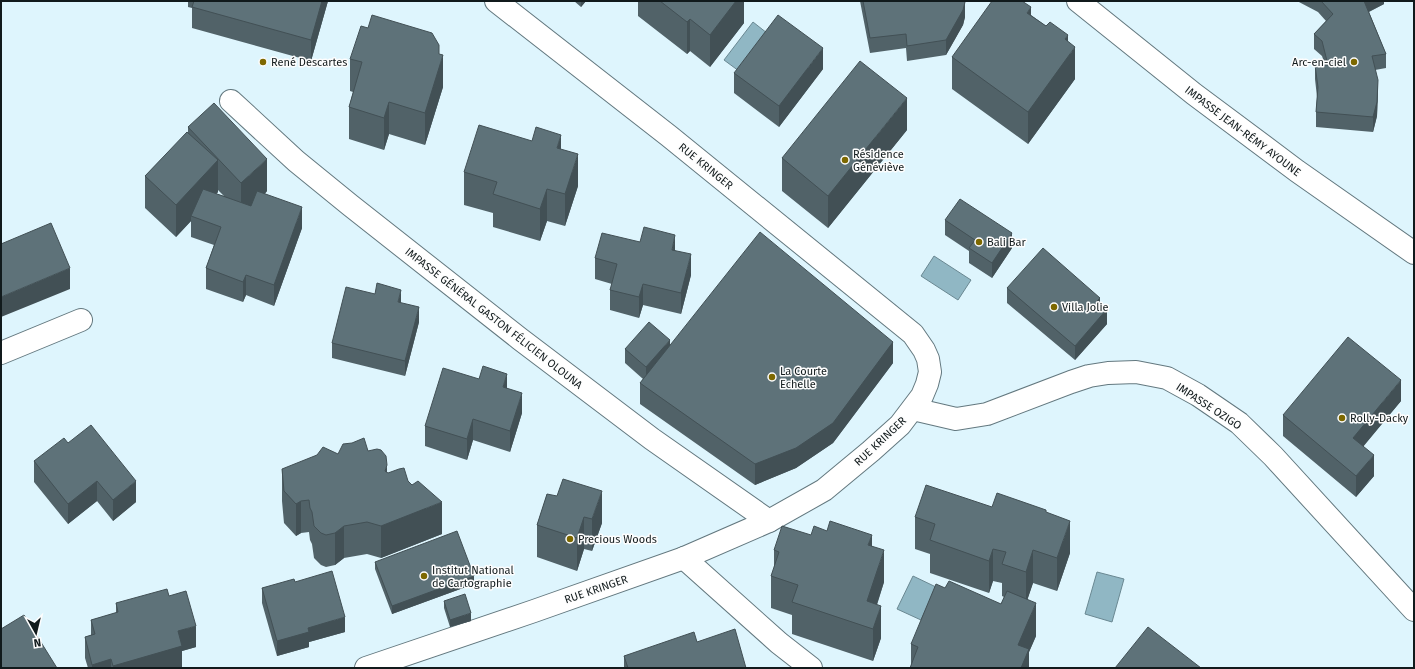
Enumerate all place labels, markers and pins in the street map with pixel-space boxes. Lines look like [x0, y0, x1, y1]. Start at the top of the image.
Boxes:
place label: René Descartes [271, 56, 347, 69]
place label: Arc-en-ciel [1292, 56, 1346, 69]
marker: René Descartes [258, 57, 268, 67]
marker: Arc-en-ciel [1349, 57, 1359, 67]
place label: Résidence Généviève [853, 148, 904, 174]
marker: Résidence Généviève [840, 155, 850, 165]
place label: Bali Bar [987, 236, 1026, 249]
marker: Bali Bar [974, 237, 984, 247]
place label: Villa Jolie [1062, 301, 1109, 314]
marker: Villa Jolie [1049, 302, 1059, 312]
place label: La Courte Echelle [780, 365, 827, 391]
marker: La Courte Echelle [767, 372, 777, 382]
place label: Rolly-Dacky [1350, 412, 1409, 425]
marker: Rolly-Dacky [1337, 413, 1347, 423]
place label: Precious Woods [578, 533, 657, 546]
marker: Precious Woods [565, 534, 575, 544]
place label: Institut National de Cartographie [432, 564, 514, 590]
marker: Institut National de Cartographie [419, 571, 429, 581]

